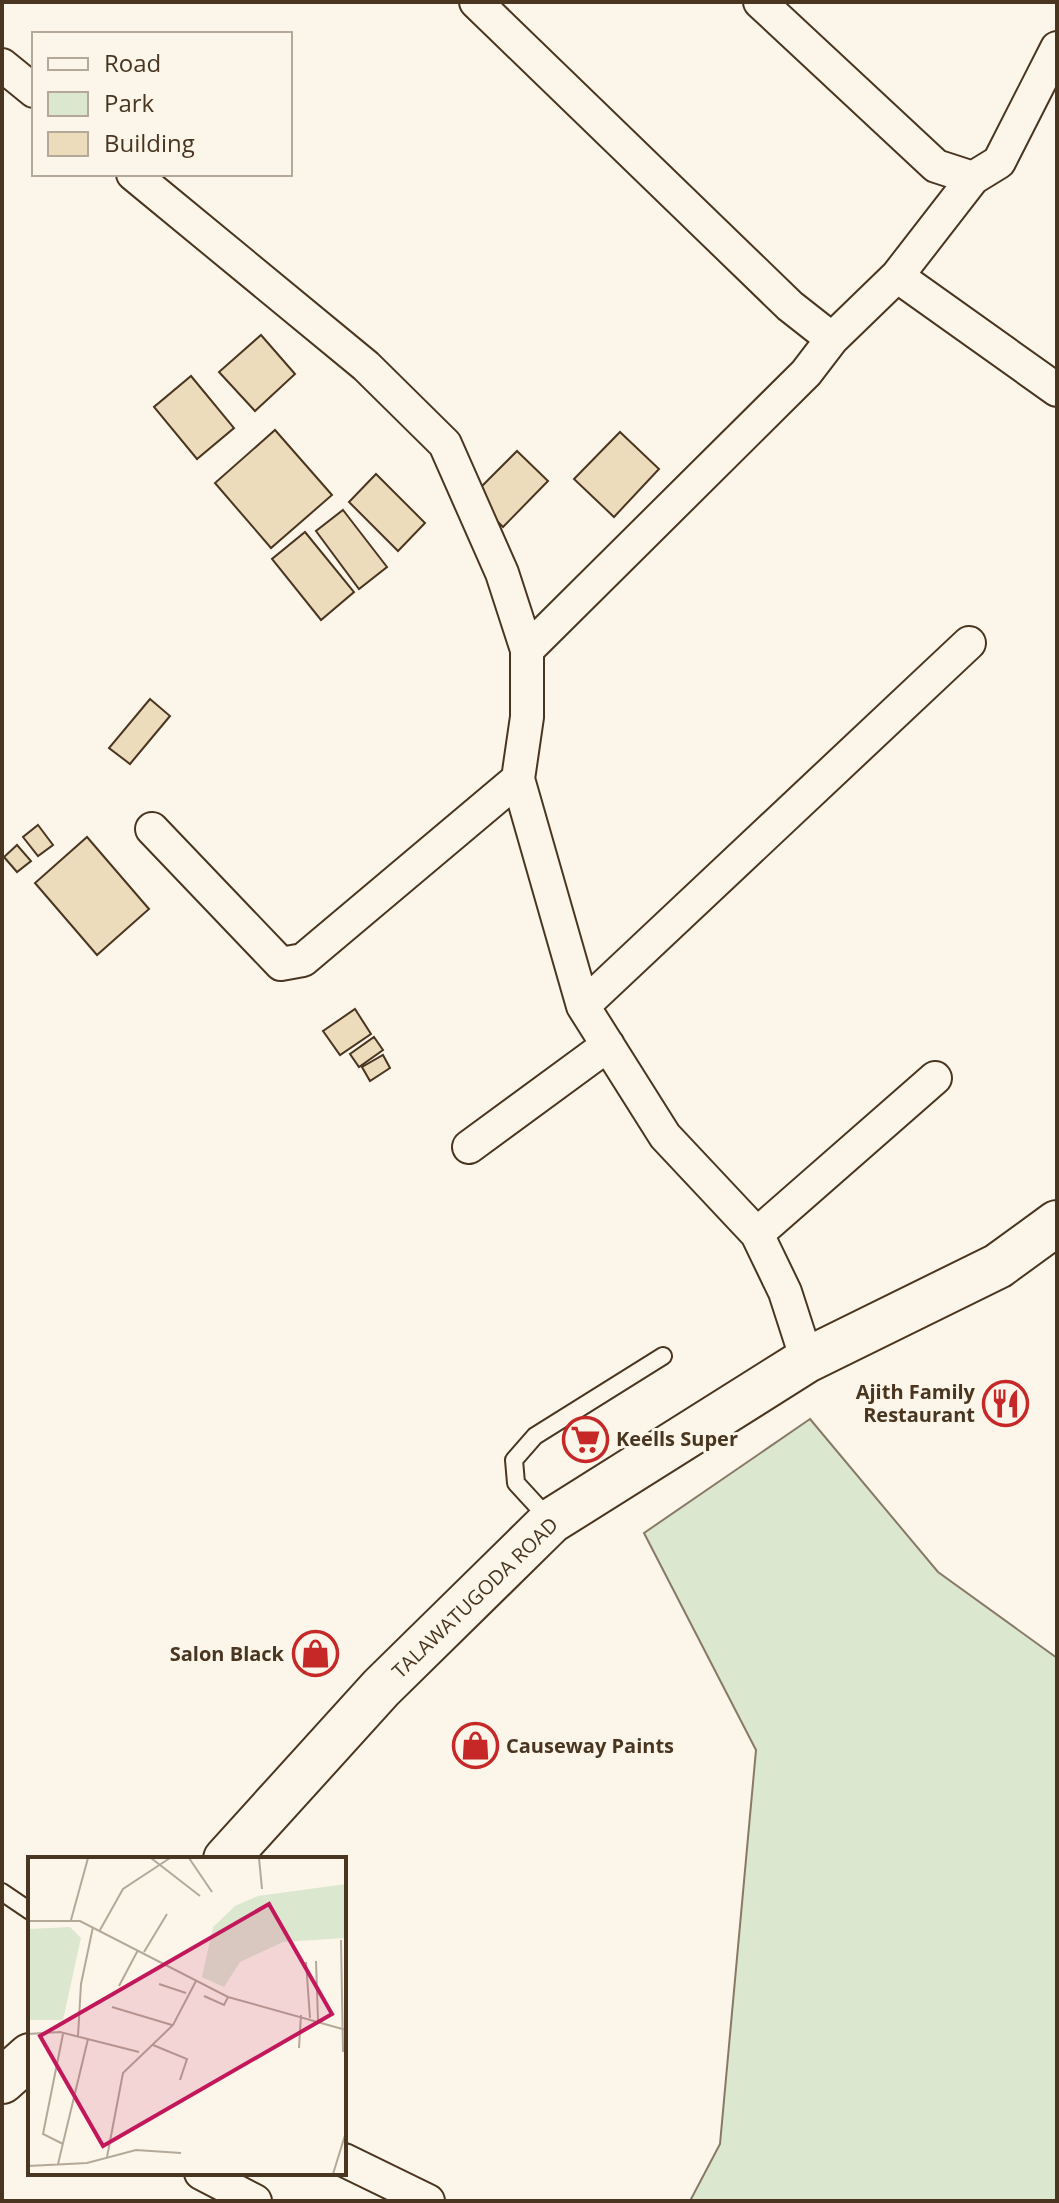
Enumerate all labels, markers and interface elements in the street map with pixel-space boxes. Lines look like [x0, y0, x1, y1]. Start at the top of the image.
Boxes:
legend [32, 32, 292, 176]
text: Road [104, 46, 161, 79]
text: Park [104, 86, 155, 119]
text: Building [104, 126, 195, 159]
place label: Ajith Family Restaurant [856, 1378, 976, 1428]
restaurant icon: Ajith Family Restaurant [982, 1380, 1030, 1428]
supermarket icon: Keells Super [561, 1415, 609, 1463]
place label: Keells Super [616, 1425, 738, 1452]
street label: TALAWATUGODA ROAD [386, 1511, 564, 1684]
shop icon: Salon Black [291, 1630, 339, 1678]
place label: Salon Black [170, 1640, 285, 1667]
shop icon: Causeway Paints [451, 1722, 499, 1770]
place label: Causeway Paints [506, 1732, 674, 1759]
inset map [28, 1857, 346, 2175]

